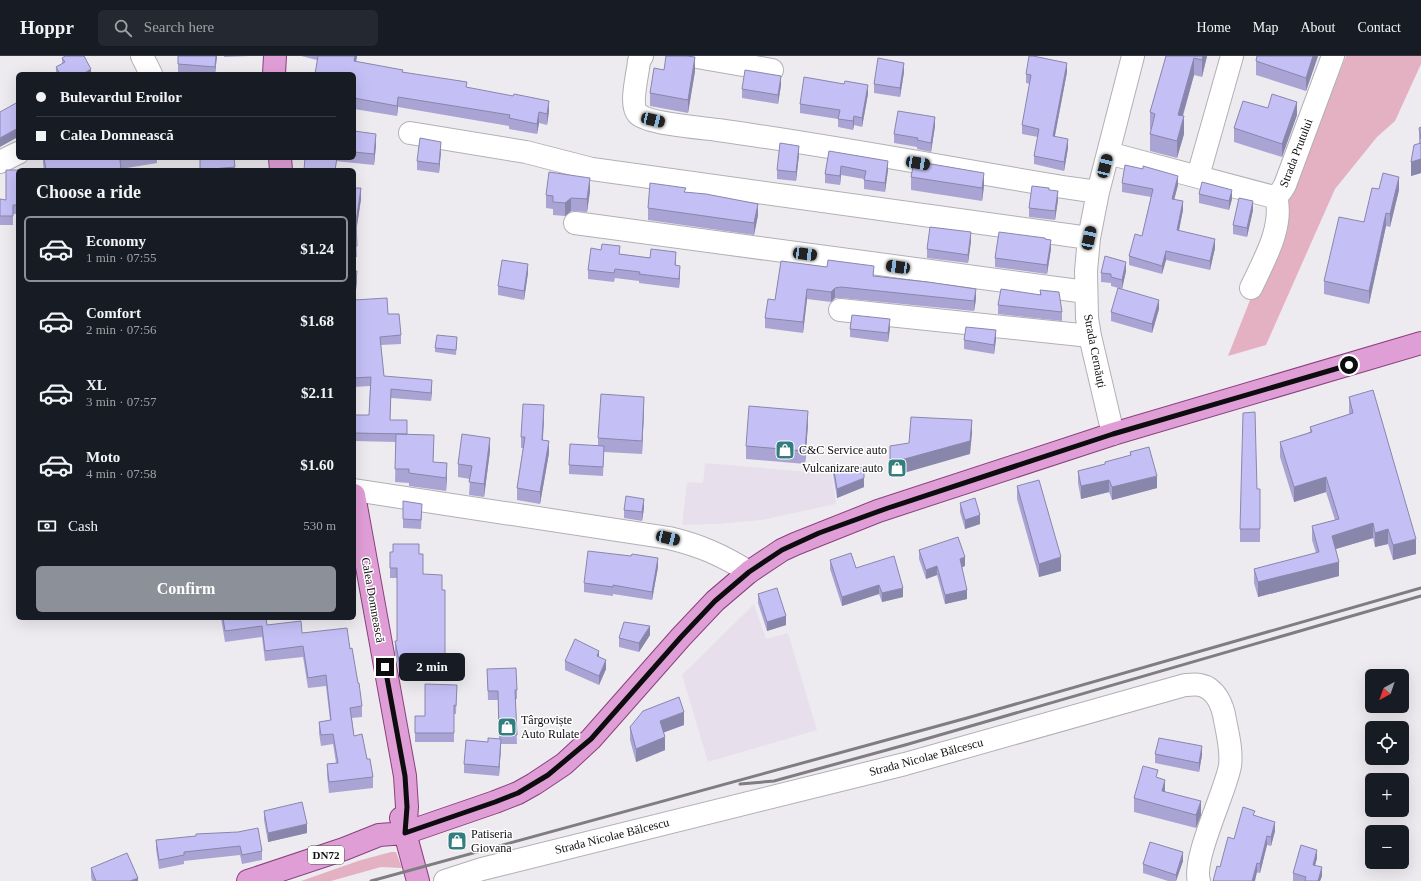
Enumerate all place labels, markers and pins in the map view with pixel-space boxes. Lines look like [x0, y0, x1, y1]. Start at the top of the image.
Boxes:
shop icon: C&C Service auto [774, 439, 796, 461]
place label: C&C Service auto [799, 443, 887, 457]
shop icon: Vulcanizare auto [886, 457, 908, 479]
place label: Vulcanizare auto [802, 461, 883, 475]
place label: Târgoviște Auto Rulate [521, 713, 579, 741]
shop icon: Târgoviște Auto Rulate [496, 716, 518, 738]
place label: Patiseria Giovana [471, 827, 513, 855]
shop icon: Patiseria Giovana [446, 830, 468, 852]

